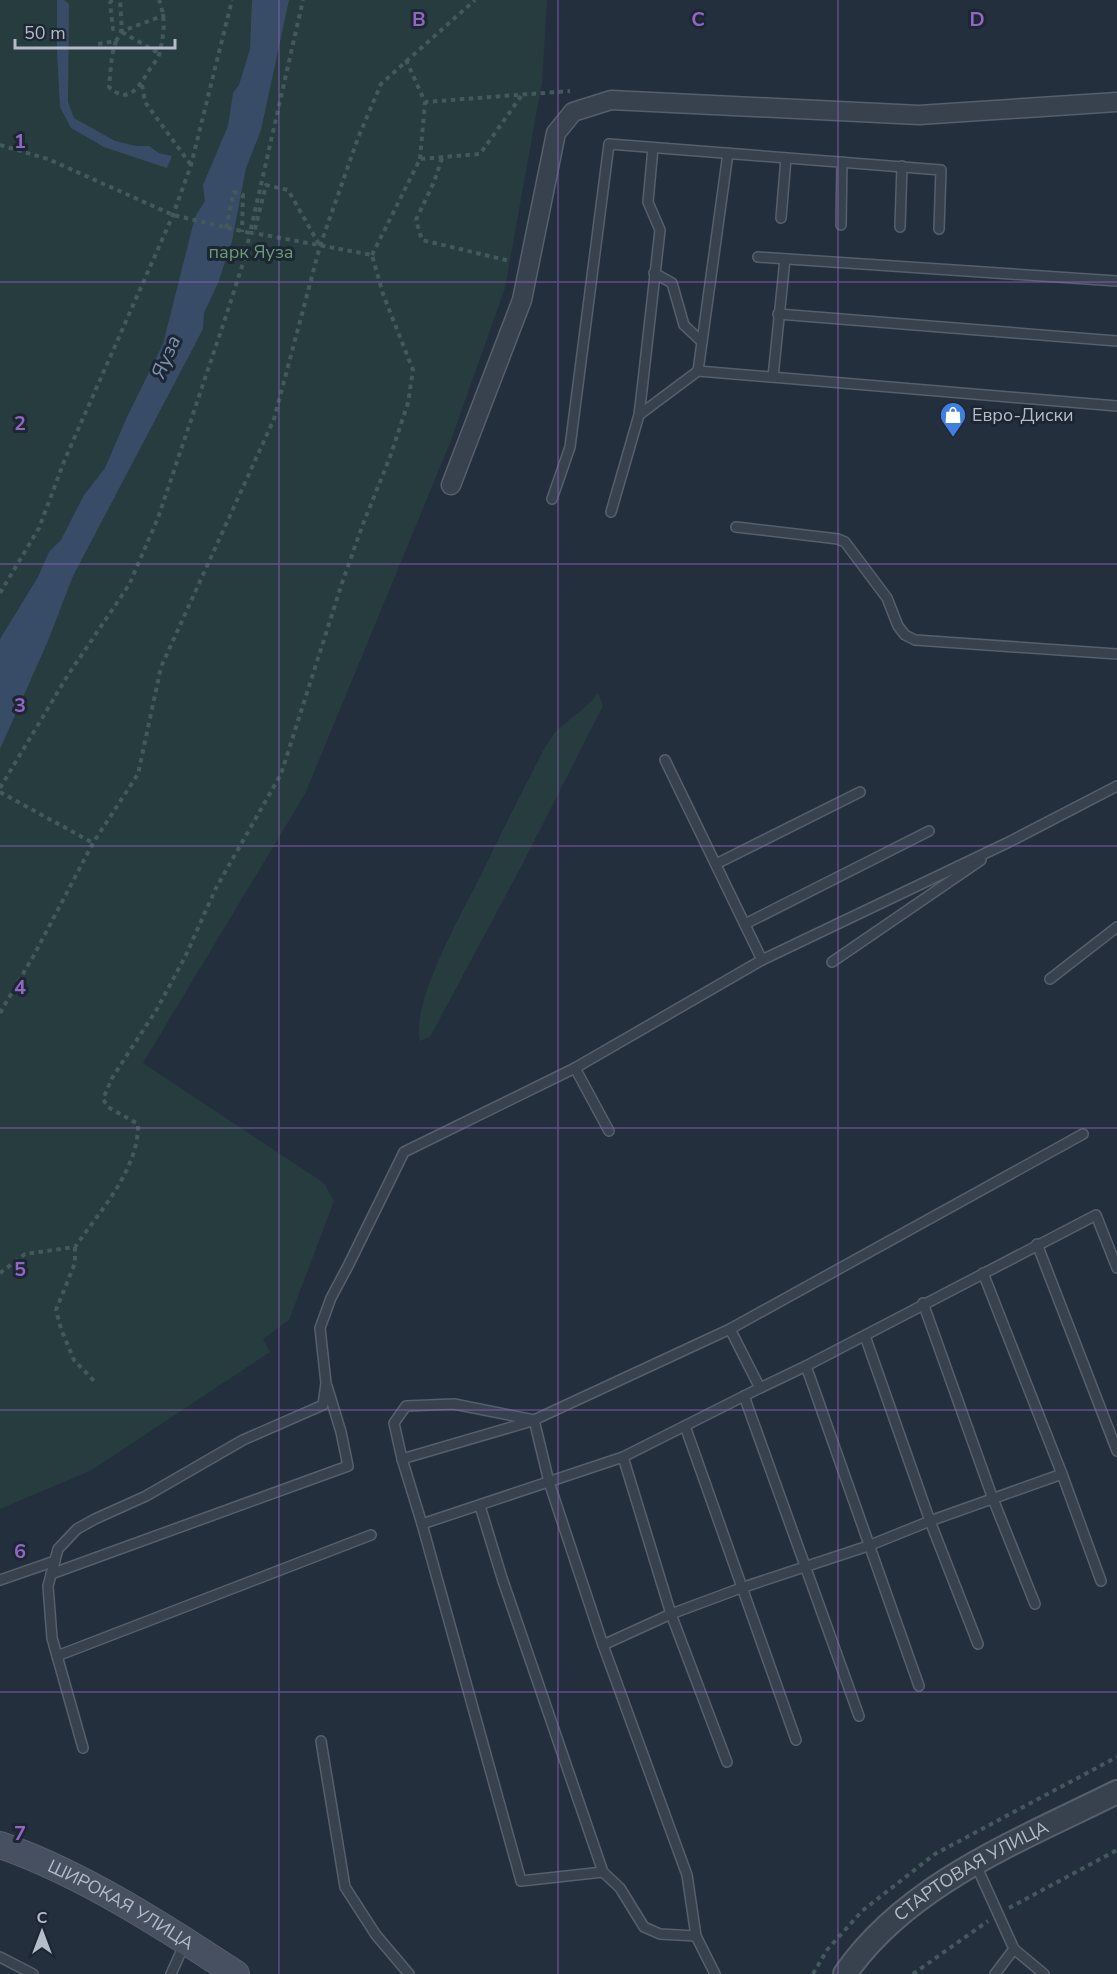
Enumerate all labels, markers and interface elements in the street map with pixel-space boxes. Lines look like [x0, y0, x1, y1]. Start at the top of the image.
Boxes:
text: B [412, 6, 426, 33]
text: C [691, 6, 705, 33]
text: D [969, 6, 985, 33]
scale bar [15, 12, 176, 50]
text: 50 m [24, 21, 66, 45]
text: 1 [14, 128, 26, 155]
park label: парк Яуза [208, 240, 294, 264]
water label: Яуза [145, 331, 187, 383]
shop icon: Евро-Диски [938, 400, 968, 438]
place label: Евро-Диски [972, 403, 1074, 427]
text: 2 [14, 410, 26, 437]
text: 3 [14, 692, 26, 719]
text: 4 [14, 974, 26, 1001]
text: 5 [14, 1256, 26, 1283]
text: 6 [14, 1538, 26, 1565]
street label: СТАРТОВАЯ УЛИЦА [889, 1815, 1052, 1927]
text: 7 [14, 1820, 26, 1847]
street label: ШИРОКАЯ УЛИЦА [44, 1854, 198, 1955]
north arrow [12, 1902, 72, 1962]
text: С [37, 1907, 48, 1929]

